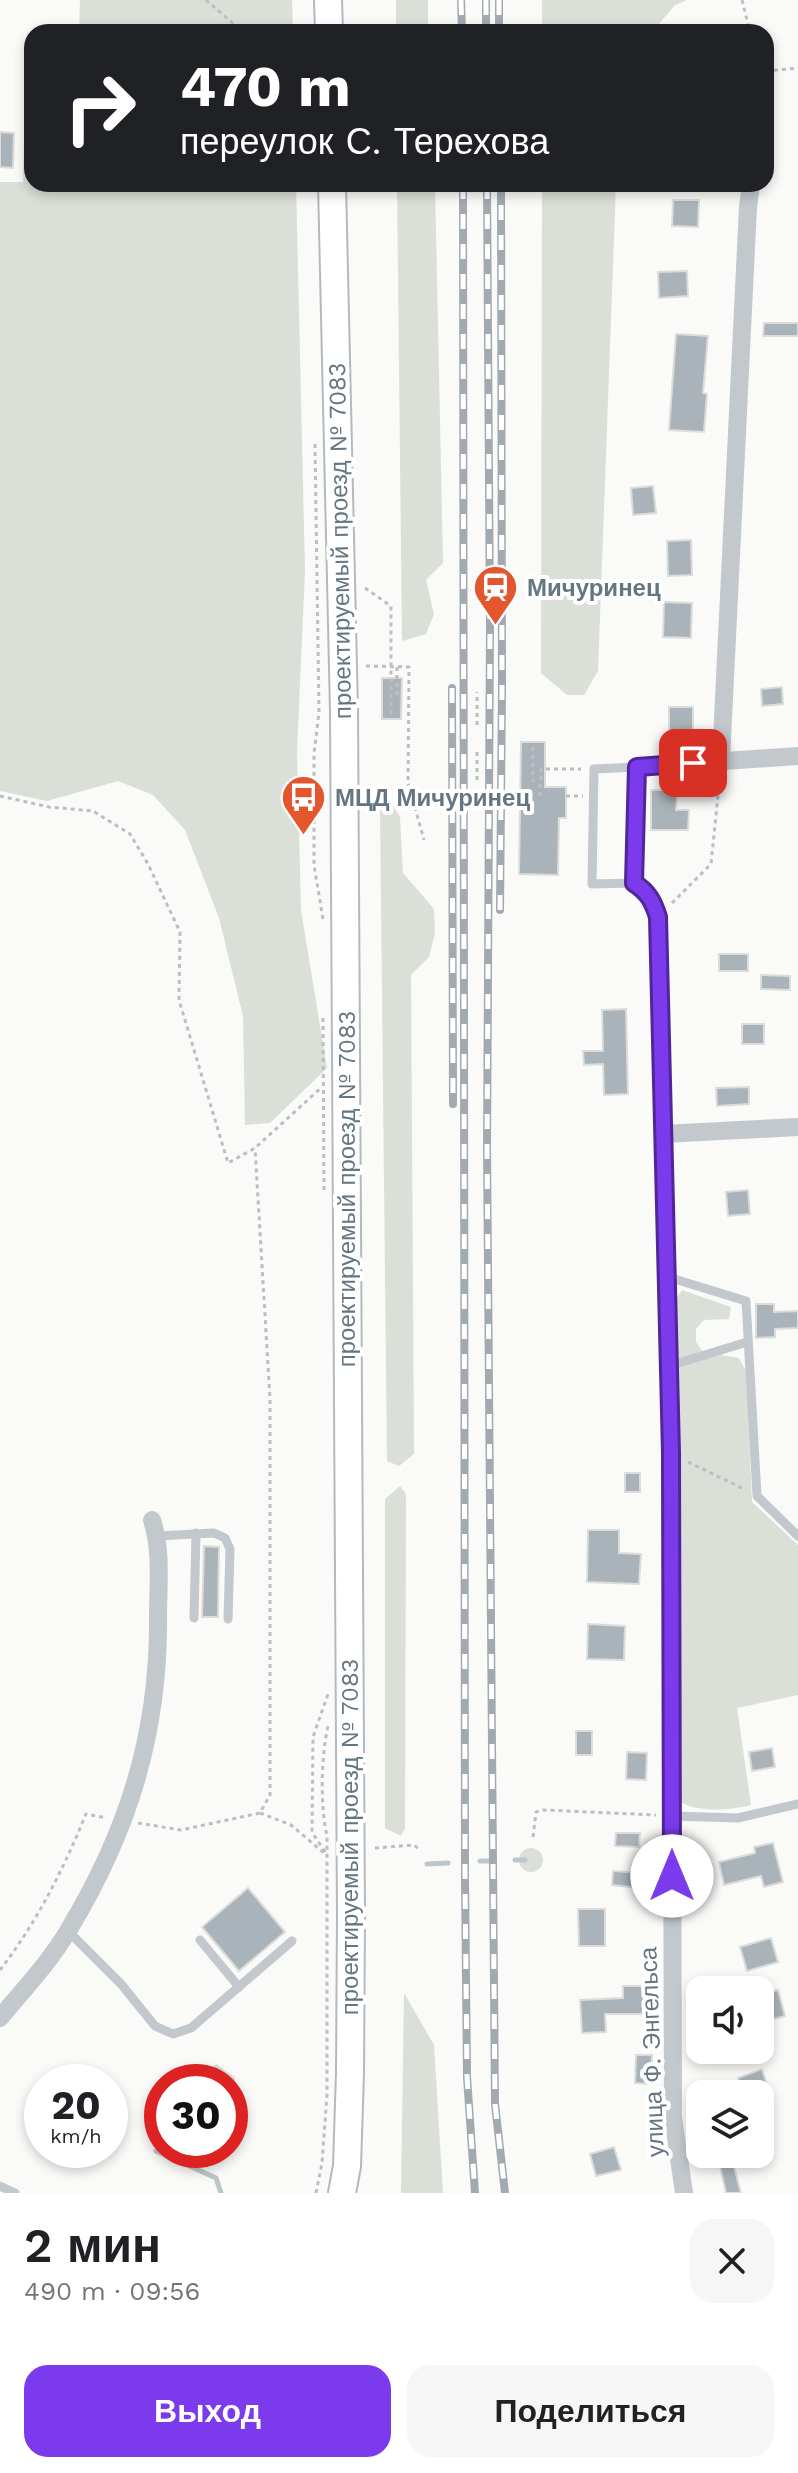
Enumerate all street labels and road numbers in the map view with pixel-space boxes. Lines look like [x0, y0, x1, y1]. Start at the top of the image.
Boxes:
street label: проектируемый проезд № 7083 [323, 362, 357, 720]
street label: проектируемый проезд № 7083 [333, 1011, 361, 1367]
street label: проектируемый проезд № 7083 [336, 1659, 364, 2015]
street label: улица Ф. Энгельса [634, 1946, 670, 2157]

